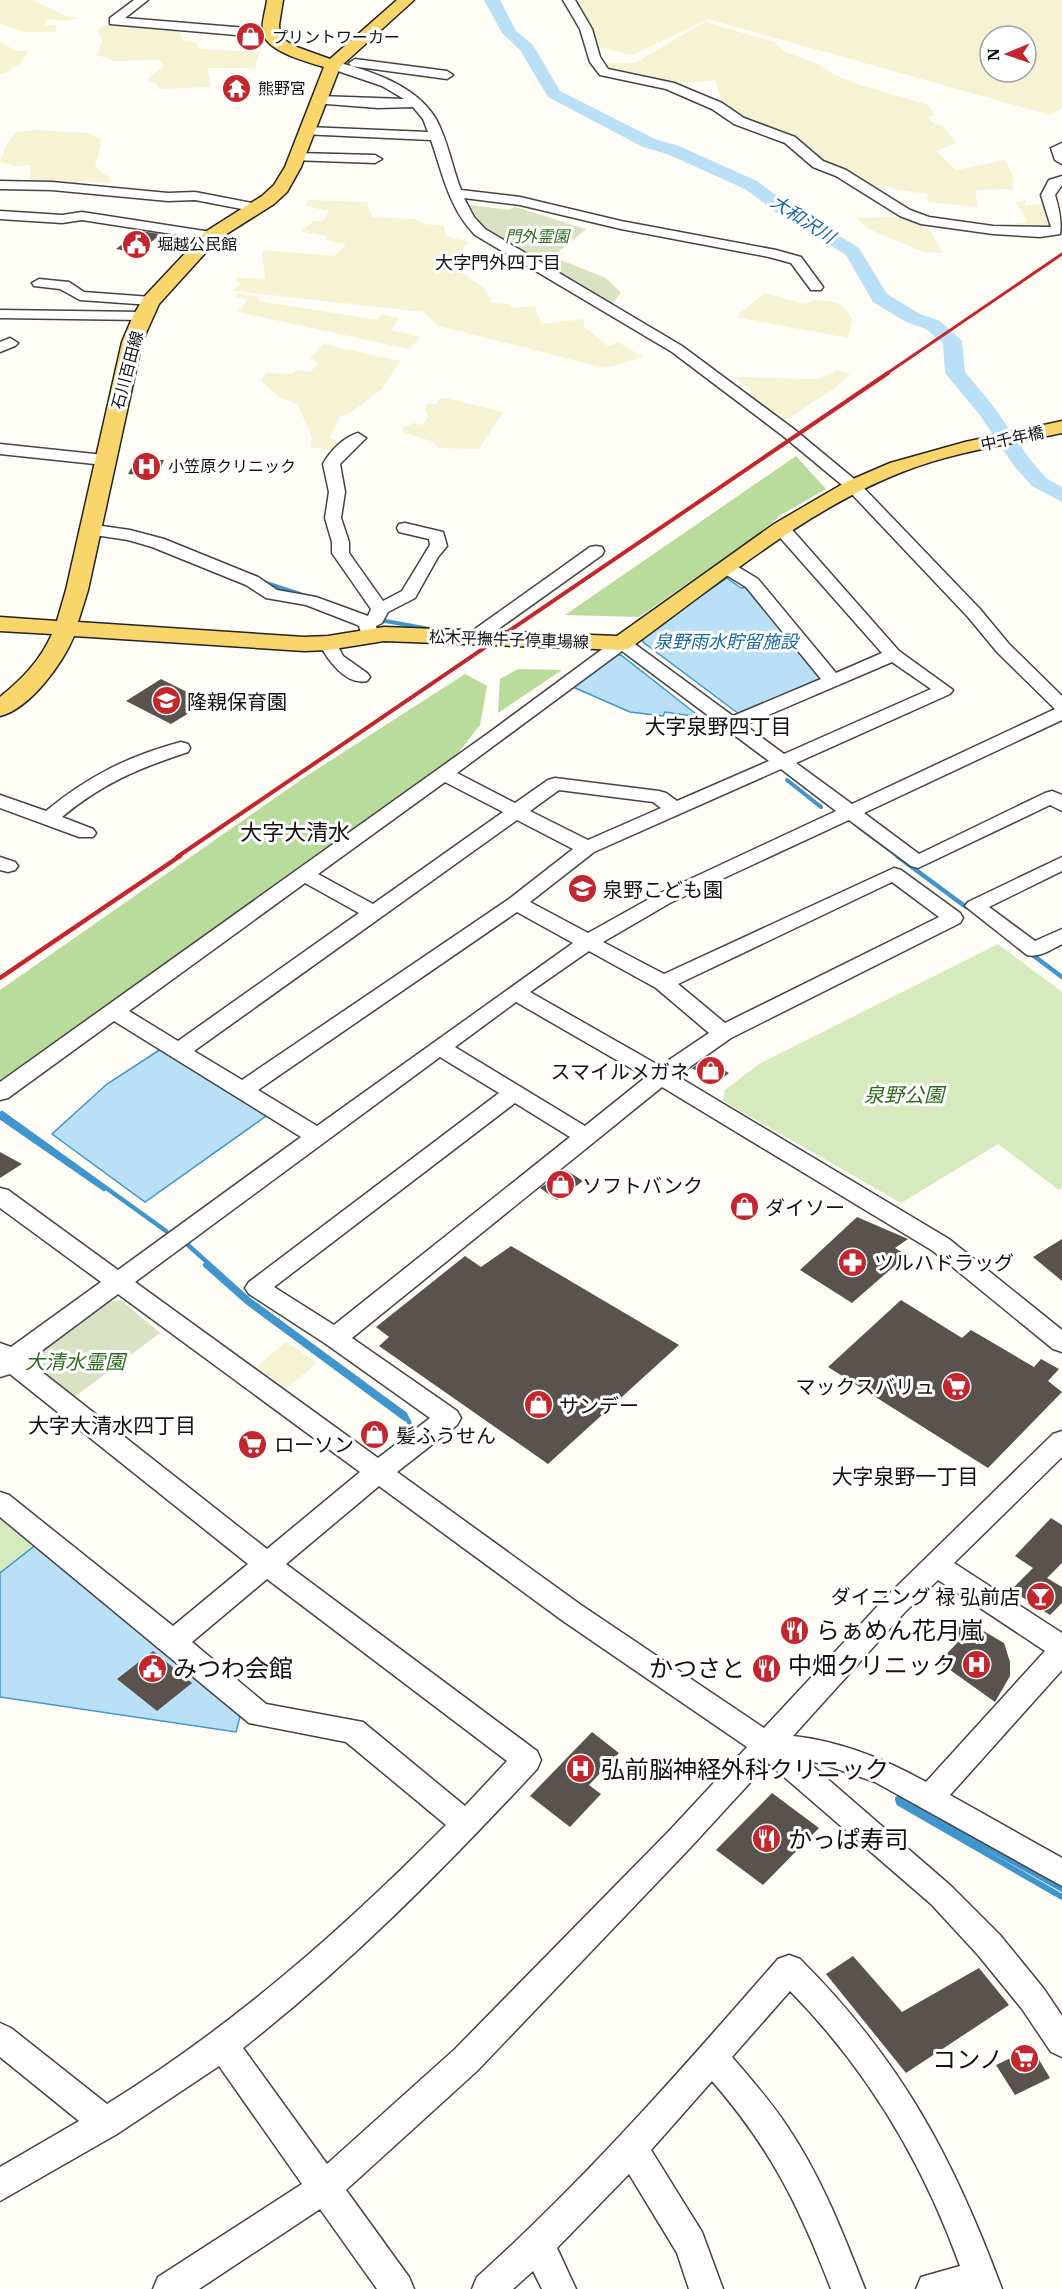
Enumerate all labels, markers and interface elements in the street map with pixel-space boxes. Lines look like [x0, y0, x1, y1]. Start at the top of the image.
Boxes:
shop icon: プリントワーカー [235, 21, 267, 53]
north arrow [978, 24, 1038, 84]
place label: プリントワーカー [272, 27, 400, 47]
text: N [983, 48, 1003, 61]
temple icon: 熊野宮 [221, 72, 253, 104]
place label: 熊野宮 [258, 78, 306, 98]
water label: 大和沢川 [767, 190, 841, 249]
park label: 門外霊園 [505, 226, 571, 246]
public building icon: 堀越公民館 [120, 228, 152, 260]
place label: 堀越公民館 [157, 234, 237, 254]
district label: 大字門外四丁目 [435, 251, 561, 274]
street label: 石川百田線 [107, 329, 147, 411]
street label: 中千年橋 [979, 422, 1045, 454]
hospital icon: 小笠原クリニック [131, 450, 163, 482]
place label: 小笠原クリニック [168, 456, 296, 476]
street label: 松木平撫牛子停車場線 [429, 626, 589, 652]
water label: 泉野雨水貯留施設 [654, 630, 801, 653]
school or university icon: 隆親保育園 [150, 685, 182, 717]
place label: 隆親保育園 [187, 688, 287, 715]
district label: 大字泉野四丁目 [645, 712, 792, 740]
district label: 大字大清水 [240, 817, 350, 846]
school or university icon: 泉野こども園 [566, 873, 598, 905]
place label: 泉野こども園 [603, 876, 723, 903]
shop icon: スマイルメガネ [695, 1055, 727, 1087]
place label: スマイルメガネ [551, 1058, 690, 1085]
park label: 泉野公園 [864, 1081, 947, 1108]
shop icon: ソフトバンク [545, 1169, 577, 1201]
place label: ソフトバンク [582, 1172, 703, 1199]
shop icon: ダイソー [728, 1191, 760, 1223]
place label: ダイソー [765, 1194, 845, 1221]
pharmacy icon: ツルハドラッグ [837, 1246, 869, 1278]
place label: ツルハドラッグ [874, 1249, 1014, 1276]
park label: 大清水霊園 [25, 1348, 128, 1375]
supermarket icon: マックスバリュ [940, 1370, 972, 1402]
place label: マックスバリュ [796, 1373, 935, 1400]
shop icon: サンデー [522, 1389, 554, 1421]
place label: サンデー [559, 1392, 639, 1419]
district label: 大字大清水四丁目 [28, 1411, 196, 1439]
shop icon: 髪ふうせん [359, 1419, 391, 1451]
place label: 髪ふうせん [396, 1422, 496, 1449]
supermarket icon: ローソン [237, 1428, 269, 1460]
place label: ローソン [274, 1431, 354, 1458]
district label: 大字泉野一丁目 [832, 1462, 979, 1490]
bar icon: ダイニング 禄 弘前店 [1025, 1580, 1057, 1612]
place label: ダイニング 禄 弘前店 [831, 1583, 1020, 1610]
restaurant icon: らぁめん花月嵐 [779, 1614, 811, 1646]
place label: らぁめん花月嵐 [816, 1614, 984, 1646]
place label: 中畑クリニック [788, 1649, 956, 1681]
hospital icon: 中畑クリニック [961, 1649, 993, 1681]
public building icon: みつわ会館 [136, 1652, 168, 1684]
place label: みつわ会館 [173, 1652, 293, 1684]
place label: かつさと [649, 1652, 745, 1684]
restaurant icon: かつさと [750, 1652, 782, 1684]
hospital icon: 弘前脳神経外科クリニック [564, 1753, 596, 1785]
place label: 弘前脳神経外科クリニック [601, 1753, 889, 1785]
restaurant icon: かっぱ寿司 [751, 1823, 783, 1855]
place label: かっぱ寿司 [788, 1823, 908, 1855]
place label: コンノ [932, 2043, 1003, 2075]
supermarket icon: コンノ [1008, 2043, 1040, 2075]

